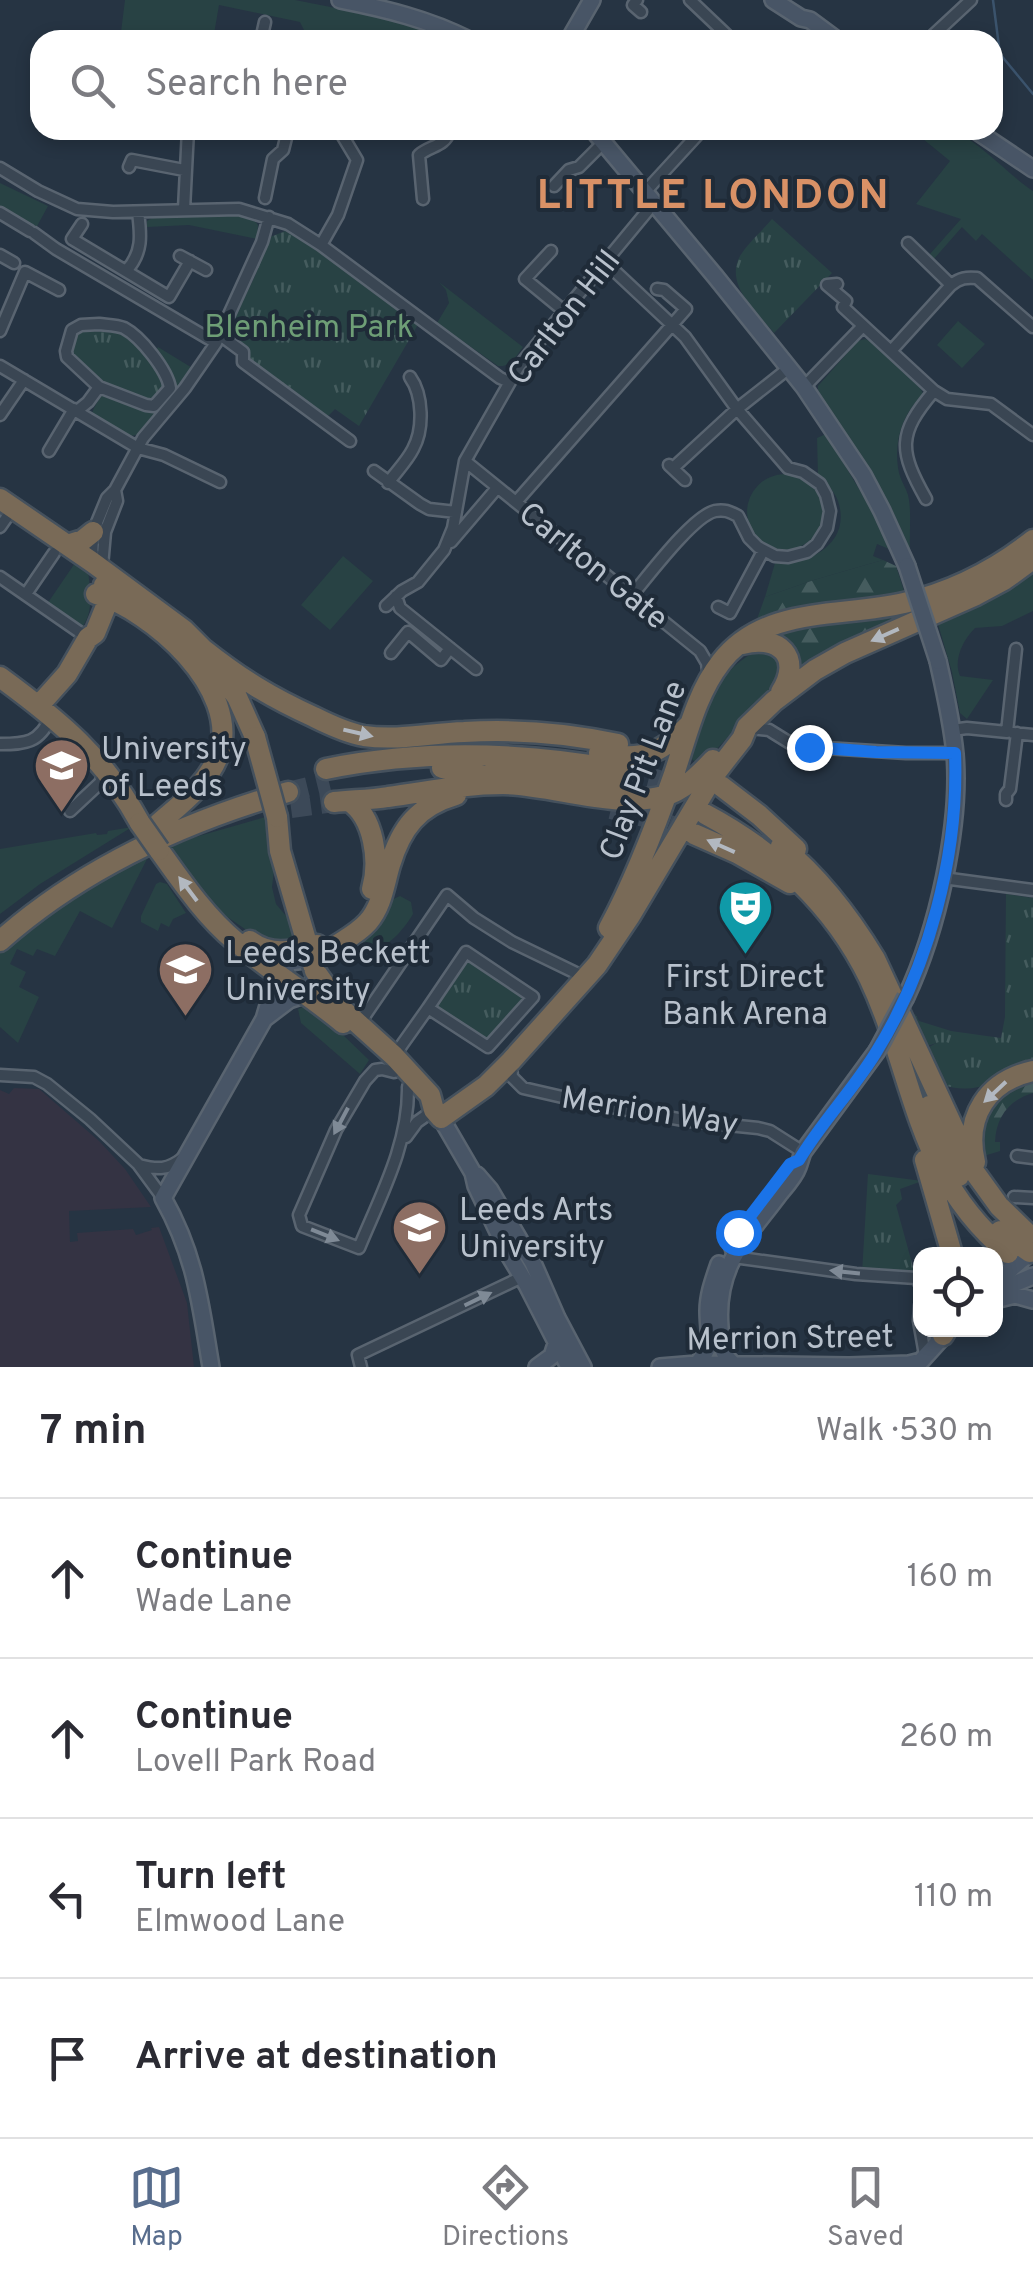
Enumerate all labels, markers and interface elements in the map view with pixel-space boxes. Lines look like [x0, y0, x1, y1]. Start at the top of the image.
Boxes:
search box [30, 30, 1003, 140]
icon: search [65, 58, 120, 113]
text: Search here [145, 61, 348, 110]
district label: LITTLE LONDON [537, 171, 891, 224]
street label: Carlton Hill [500, 243, 631, 395]
park label: Blenheim Park [204, 309, 414, 349]
street label: Carlton Gate [509, 495, 675, 640]
one-way arrow [870, 627, 900, 643]
street label: Clay Pit Lane [592, 676, 697, 866]
route end [787, 725, 833, 771]
one-way arrow [343, 726, 374, 741]
place label: University of Leeds [101, 731, 247, 808]
school or university icon: University of Leeds [32, 736, 92, 815]
one-way arrow [706, 838, 736, 854]
one-way arrow [178, 876, 198, 902]
theatre icon: First Direct Bank Arena [715, 877, 775, 956]
place label: Leeds Beckett University [225, 935, 431, 1012]
school or university icon: Leeds Beckett University [156, 940, 216, 1019]
place label: First Direct Bank Arena [662, 959, 828, 1036]
street label: Merrion Way [558, 1079, 741, 1147]
one-way arrow [983, 1080, 1007, 1103]
one-way arrow [333, 1107, 350, 1136]
place label: Leeds Arts University [459, 1192, 613, 1269]
school or university icon: Leeds Arts University [390, 1197, 450, 1276]
route start [716, 1210, 762, 1256]
one-way arrow [311, 1227, 341, 1243]
map controls [913, 1247, 1003, 1337]
button: locate [913, 1247, 1003, 1337]
one-way arrow [828, 1264, 860, 1280]
one-way arrow [464, 1290, 493, 1307]
street label: Merrion Street [686, 1318, 894, 1362]
text: 7 min [40, 1406, 147, 1459]
text: Walk · 530 m [816, 1412, 993, 1452]
text: Continue [135, 1534, 293, 1583]
icon: ahead [40, 1551, 95, 1606]
text: 160 m [907, 1558, 993, 1598]
text: Wade Lane [135, 1583, 292, 1623]
text: Continue [135, 1694, 293, 1743]
icon: ahead [40, 1711, 95, 1766]
text: 260 m [899, 1718, 993, 1758]
text: Lovell Park Road [135, 1743, 376, 1783]
text: Turn left [135, 1854, 287, 1903]
icon: left [40, 1871, 95, 1926]
text: 110 m [914, 1878, 993, 1918]
text: Elmwood Lane [135, 1903, 345, 1943]
icon: arrive [40, 2031, 95, 2086]
text: Arrive at destination [135, 2034, 498, 2083]
tab: Map [129, 2160, 184, 2256]
tab: Directions [442, 2160, 569, 2256]
tab: Saved [827, 2160, 904, 2256]

